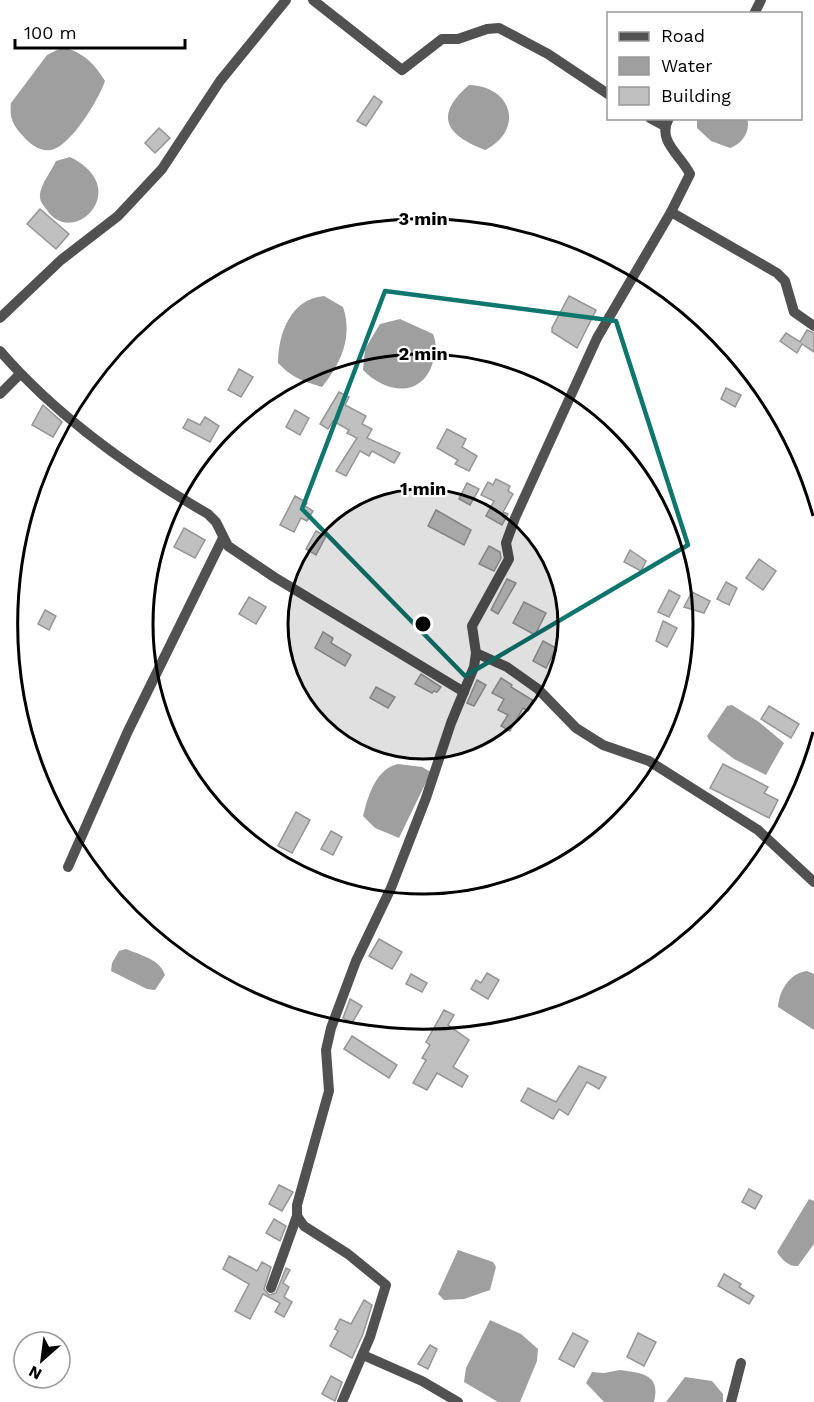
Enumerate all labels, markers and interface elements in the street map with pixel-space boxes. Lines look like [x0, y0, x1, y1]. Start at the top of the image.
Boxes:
scale bar [15, 12, 184, 50]
legend [607, 12, 802, 120]
text: 100 m [24, 22, 77, 43]
text: Road [661, 25, 705, 46]
text: Water [661, 55, 713, 76]
text: Building [661, 85, 731, 106]
text: 3 min [398, 208, 448, 229]
text: 2 min [398, 343, 448, 364]
text: 1 min [400, 478, 446, 499]
centre of rings [413, 614, 433, 634]
north arrow [12, 1330, 72, 1390]
text: N [25, 1362, 45, 1384]

